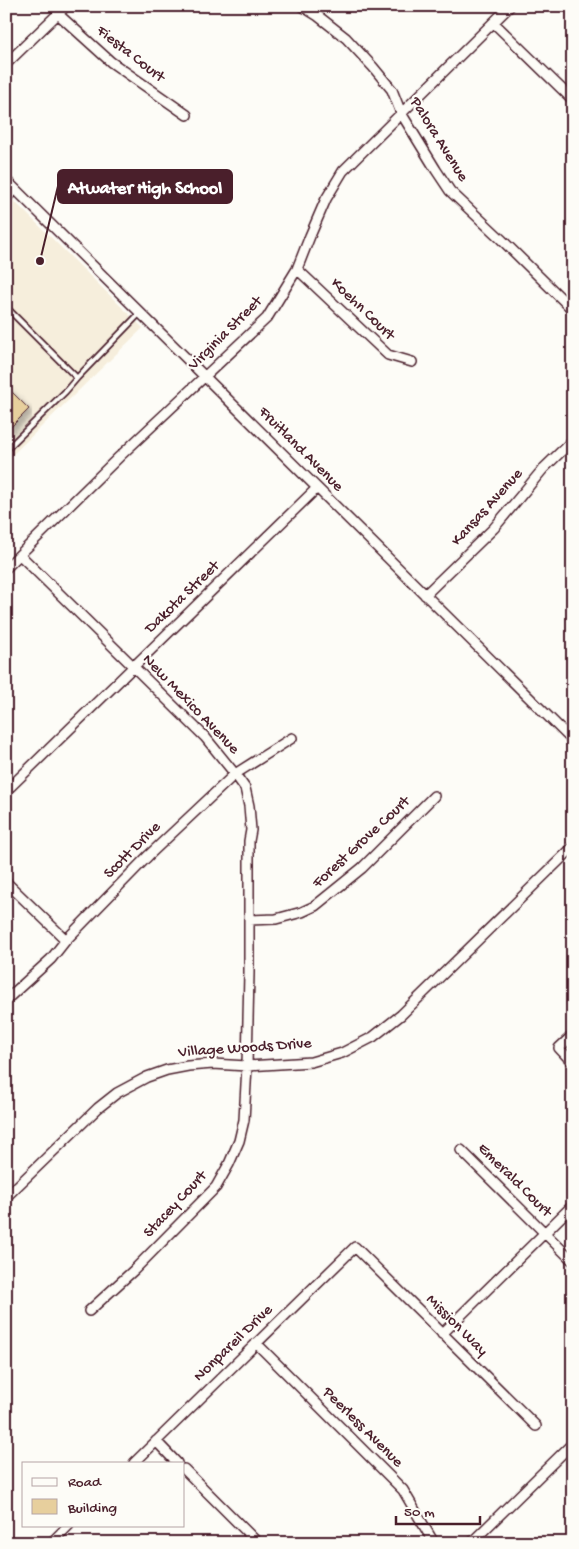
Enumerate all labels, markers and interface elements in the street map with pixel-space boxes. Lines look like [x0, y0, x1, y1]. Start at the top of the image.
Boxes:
street label: Fiesta Court [91, 22, 169, 89]
street label: Palora Avenue [404, 93, 472, 186]
callout: Atwater High School [58, 170, 232, 203]
text: Atwater High School [67, 179, 222, 200]
street label: Koehn Court [326, 275, 399, 346]
street label: Virginia Street [184, 292, 268, 376]
street label: Fruitland Avenue [253, 403, 347, 497]
street label: Kansas Avenue [448, 465, 528, 551]
street label: Dakota Street [141, 557, 225, 639]
street label: New Mexico Avenue [137, 651, 243, 760]
street label: Forest Grove Court [309, 792, 416, 894]
street label: Scott Drive [101, 818, 166, 883]
street label: Village Woods Drive [177, 1035, 313, 1063]
street label: Emerald Court [473, 1140, 556, 1223]
street label: Stacey Court [140, 1166, 213, 1243]
street label: Mission Way [421, 1291, 491, 1361]
street label: Nonpareil Drive [190, 1301, 278, 1387]
street label: Peerless Avenue [317, 1383, 407, 1473]
legend [22, 1462, 185, 1526]
text: Road [68, 1474, 102, 1492]
scale bar [396, 1494, 480, 1526]
text: Building [67, 1500, 117, 1518]
text: 50 m [404, 1504, 435, 1522]

